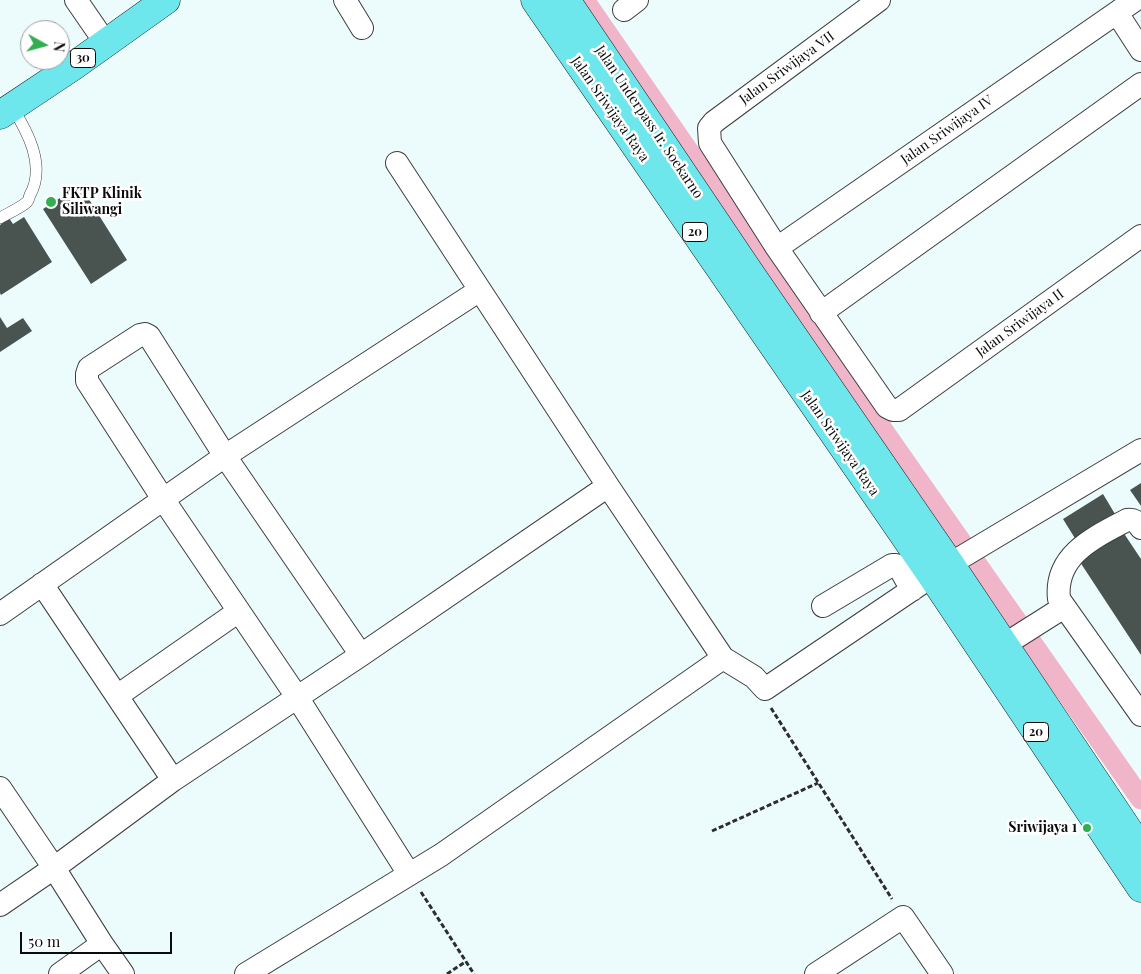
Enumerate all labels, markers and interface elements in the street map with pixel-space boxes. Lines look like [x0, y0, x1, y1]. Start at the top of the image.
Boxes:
north arrow [20, 20, 70, 70]
street label: Jalan Sriwijaya VII [736, 28, 838, 108]
text: N [49, 41, 69, 53]
street label: Jalan Underpass Ir. Soekarno [591, 42, 707, 202]
road number: 30 [70, 48, 96, 68]
street label: Jalan Sriwijaya Raya [567, 53, 653, 165]
street label: Jalan Sriwijaya IV [898, 92, 996, 168]
place label: FKTP Klinik Siliwangi [62, 186, 142, 218]
marker: FKTP Klinik Siliwangi [44, 195, 58, 209]
road number: 20 [682, 222, 708, 242]
street label: Jalan Sriwijaya II [973, 286, 1067, 360]
street label: Jalan Sriwijaya Raya [797, 387, 883, 499]
road number: 20 [1024, 722, 1048, 742]
place label: Sriwijaya 1 [1008, 820, 1077, 836]
marker: Sriwijaya 1 [1081, 822, 1093, 834]
scale bar [22, 922, 175, 954]
text: 50 m [28, 931, 60, 951]

